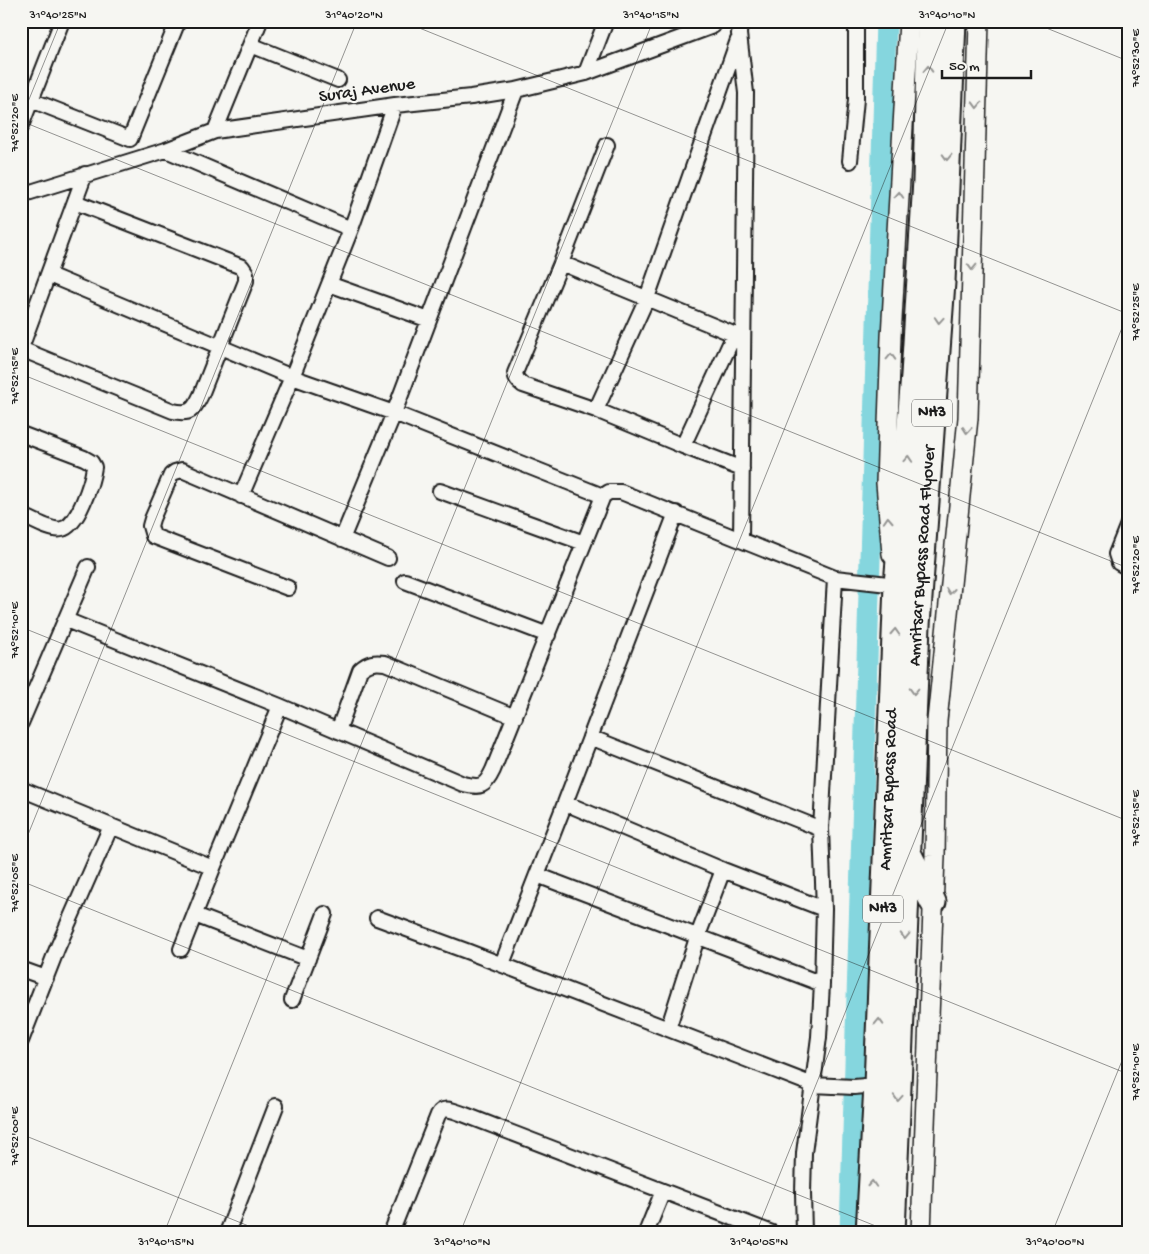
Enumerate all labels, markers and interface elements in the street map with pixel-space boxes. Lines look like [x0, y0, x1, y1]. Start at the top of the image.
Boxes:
text: 31°40'25"N [28, 9, 87, 23]
text: 31°40'20"N [324, 9, 383, 23]
text: 31°40'15"N [622, 9, 679, 23]
text: 31°40'10"N [918, 9, 975, 23]
text: 74°52'30"E [1130, 28, 1144, 88]
scale bar [942, 48, 1030, 80]
text: 50 m [949, 58, 980, 76]
one-way arrow [923, 65, 934, 73]
street label: Suraj Avenue [318, 74, 417, 108]
text: 74°52'20"E [9, 94, 23, 153]
one-way arrow [972, 102, 982, 109]
one-way arrow [942, 154, 953, 162]
one-way arrow [894, 191, 905, 199]
one-way arrow [967, 264, 977, 272]
text: 74°52'25"E [1130, 283, 1144, 342]
one-way arrow [934, 316, 945, 324]
text: 74°52'15"E [9, 347, 23, 405]
one-way arrow [885, 353, 896, 361]
road number: NH3 [912, 399, 952, 426]
one-way arrow [961, 426, 972, 434]
street label: Amritsar Bypass Road Flyover [905, 443, 941, 667]
one-way arrow [902, 454, 913, 462]
one-way arrow [883, 515, 894, 523]
text: 74°52'20"E [1130, 536, 1144, 595]
one-way arrow [945, 588, 956, 596]
text: 74°52'10"E [9, 601, 23, 659]
one-way arrow [889, 628, 900, 636]
one-way arrow [909, 688, 920, 696]
street label: Amritsar Bypass Road [875, 707, 903, 871]
text: 74°52'15"E [1130, 789, 1144, 847]
text: 74°52'05"E [9, 853, 23, 913]
road number: NH3 [863, 896, 903, 922]
one-way arrow [899, 932, 910, 940]
one-way arrow [874, 1017, 885, 1025]
text: 74°52'10"E [1130, 1043, 1144, 1101]
one-way arrow [893, 1095, 904, 1103]
text: 74°52'00"E [9, 1106, 23, 1166]
one-way arrow [866, 1180, 877, 1188]
text: 31°40'15"N [137, 1236, 194, 1250]
text: 31°40'10"N [433, 1236, 490, 1250]
text: 31°40'05"N [729, 1236, 788, 1250]
text: 31°40'00"N [1025, 1236, 1084, 1250]

